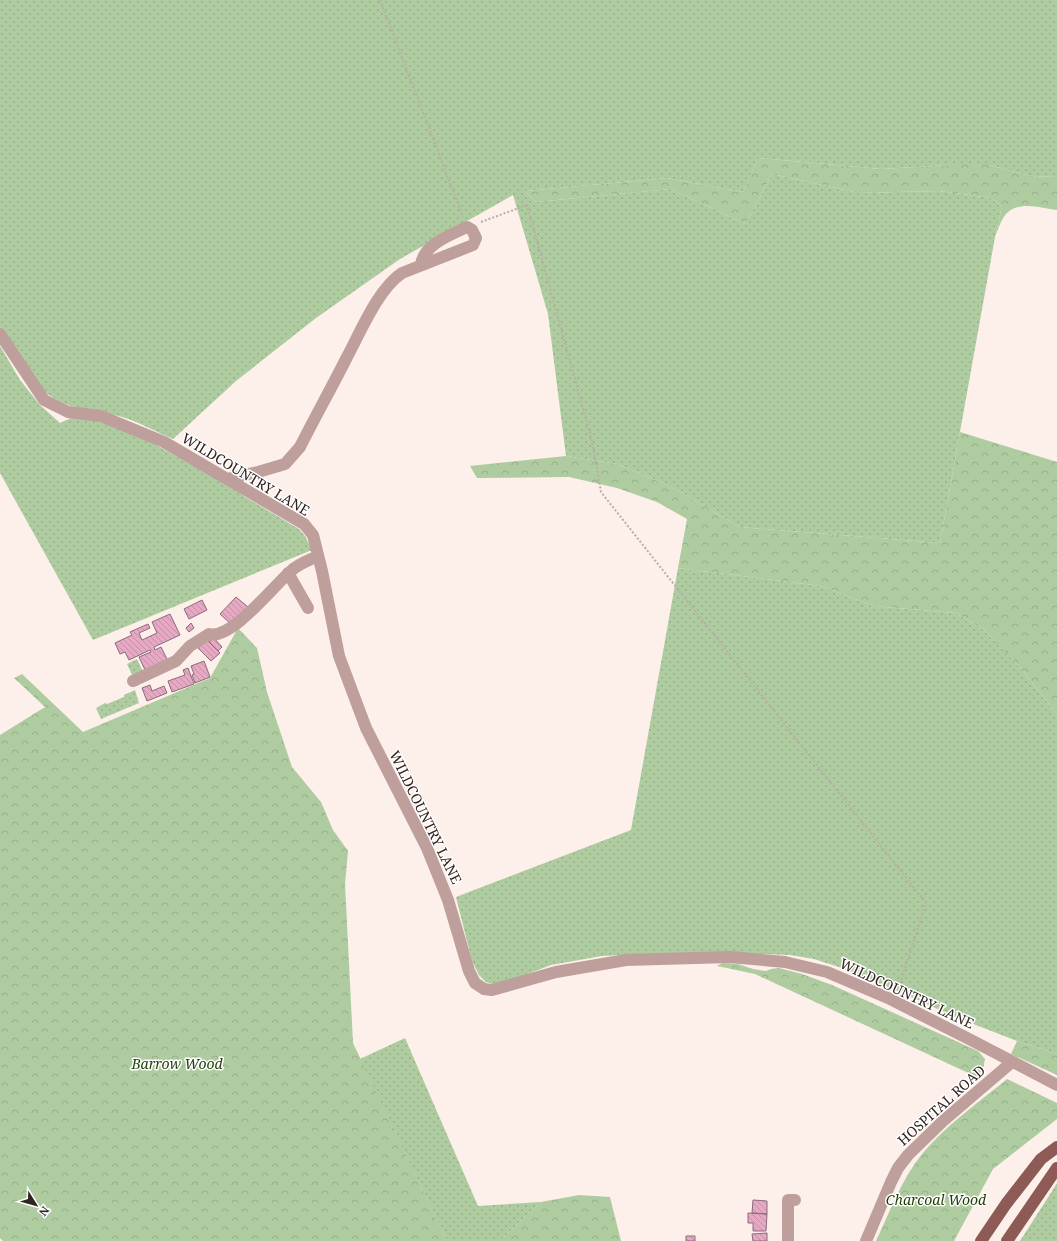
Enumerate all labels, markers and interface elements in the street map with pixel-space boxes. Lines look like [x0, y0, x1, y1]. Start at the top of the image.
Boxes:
street label: WILDCOUNTRY LANE [178, 428, 314, 520]
street label: WILDCOUNTRY LANE [385, 747, 467, 887]
street label: WILDCOUNTRY LANE [837, 954, 977, 1033]
park label: Barrow Wood [130, 1054, 223, 1073]
street label: HOSPITAL ROAD [893, 1061, 989, 1149]
north arrow [16, 1185, 56, 1225]
park label: Charcoal Wood [886, 1190, 987, 1209]
text: N [36, 1203, 53, 1220]

